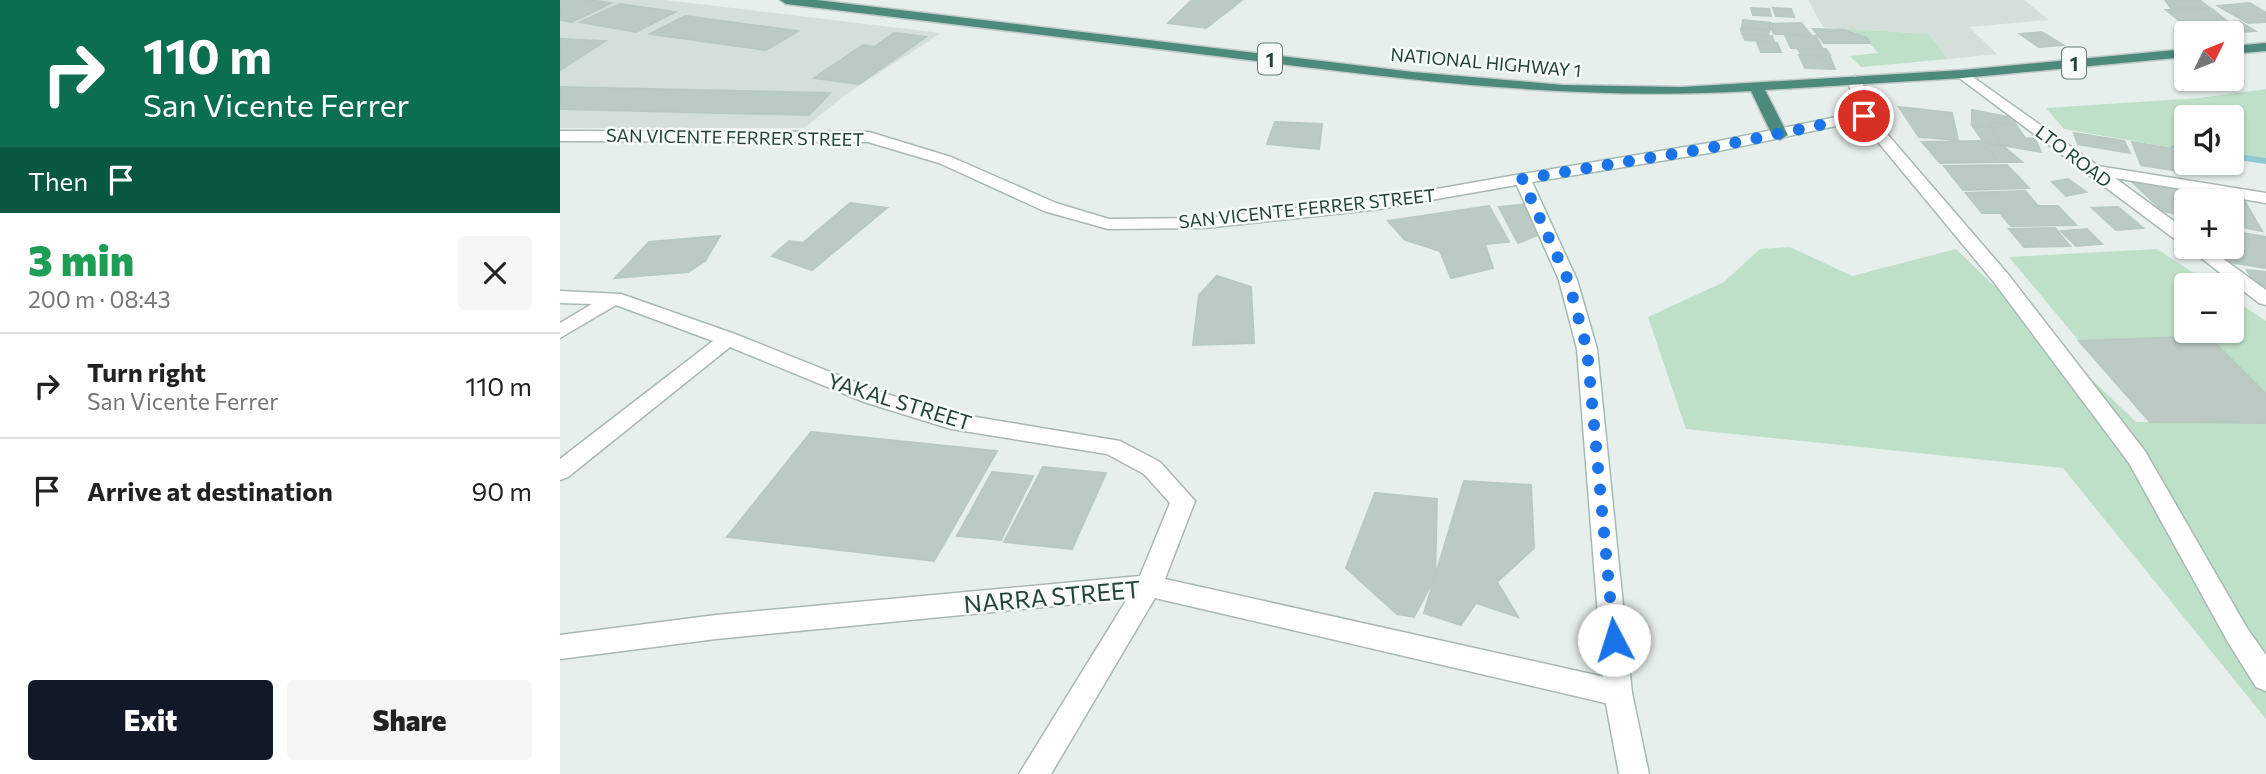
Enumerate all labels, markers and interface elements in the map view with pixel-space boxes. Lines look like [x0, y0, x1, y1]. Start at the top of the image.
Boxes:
north arrow [2174, 21, 2244, 91]
map controls [2174, 21, 2244, 343]
text: 110 m [143, 24, 272, 84]
icon: right [28, 28, 119, 119]
street label: NATIONAL HIGHWAY 1 [1390, 43, 1582, 81]
road number: 1 [1258, 44, 1282, 74]
road number: 1 [2062, 48, 2086, 78]
text: San Vicente Ferrer [143, 84, 409, 124]
pin [1834, 86, 1894, 146]
icon: arrive [1845, 97, 1883, 135]
button: sound [2174, 105, 2244, 175]
street label: LTO ROAD [2032, 120, 2116, 192]
street label: SAN VICENTE FERRER STREET [606, 124, 864, 150]
icon: arrive [102, 161, 140, 199]
text: Then [28, 165, 88, 196]
street label: SAN VICENTE FERRER STREET [1178, 184, 1436, 232]
button: + [2174, 189, 2244, 259]
text: 3 min [28, 233, 134, 285]
button: close [458, 236, 532, 310]
button: − [2174, 273, 2244, 343]
text: 200 m · 08:43 [28, 285, 171, 313]
text: Turn right [87, 356, 206, 387]
icon: right [28, 367, 66, 405]
street label: YAKAL STREET [825, 367, 975, 435]
text: 110 m [465, 370, 532, 401]
text: San Vicente Ferrer [87, 387, 278, 415]
icon: arrive [28, 472, 66, 510]
text: Arrive at destination [87, 475, 333, 506]
text: 90 m [472, 475, 532, 506]
street label: NARRA STREET [963, 574, 1141, 618]
position arrow [1577, 603, 1651, 677]
button: Exit [28, 680, 273, 760]
button: Share [287, 680, 532, 760]

